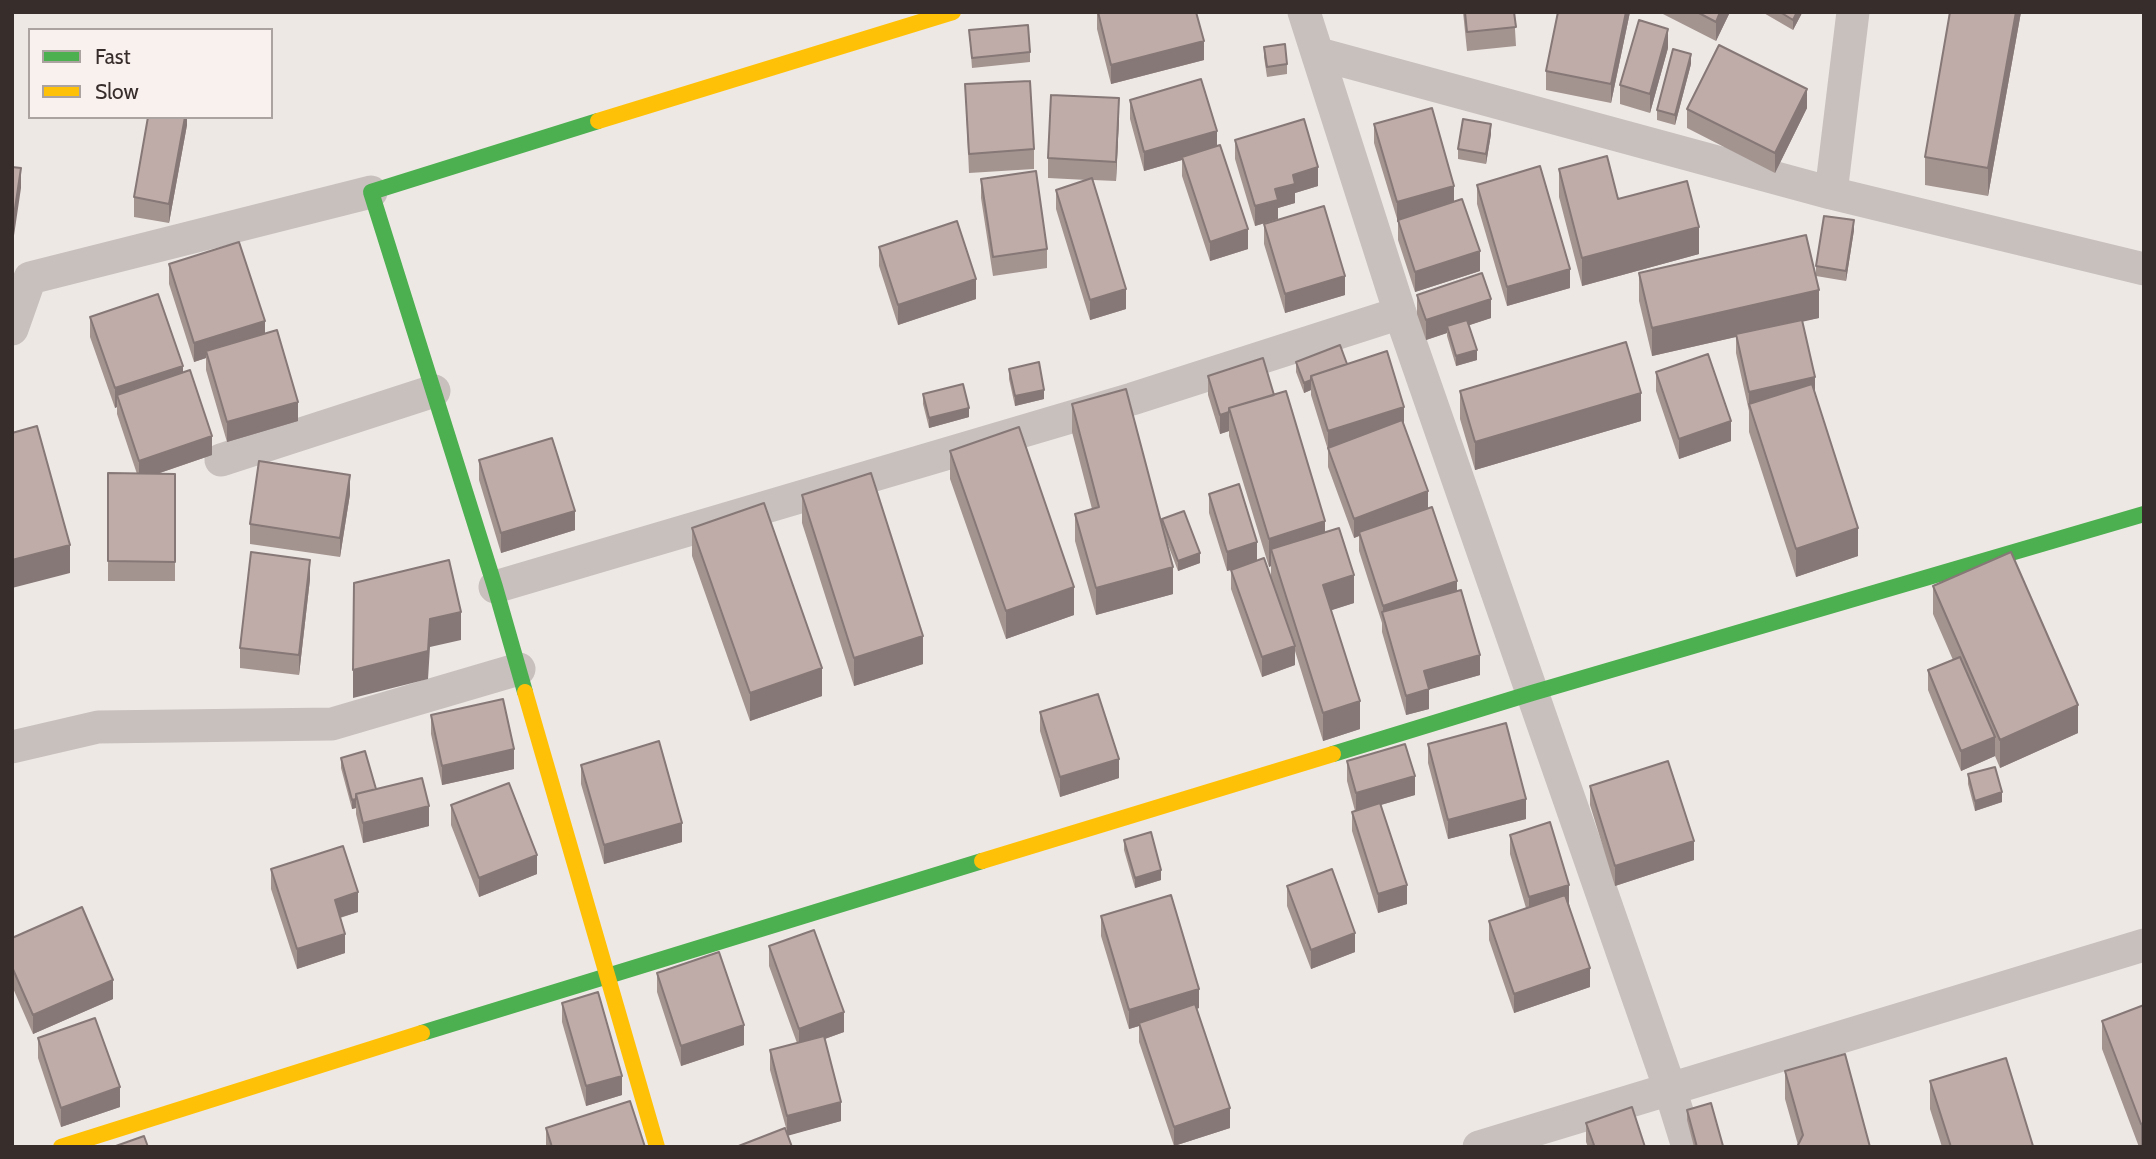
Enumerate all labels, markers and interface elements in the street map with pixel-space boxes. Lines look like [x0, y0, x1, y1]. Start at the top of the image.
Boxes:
legend [28, 28, 273, 119]
text: Fast [95, 44, 131, 69]
text: Slow [95, 79, 139, 104]

